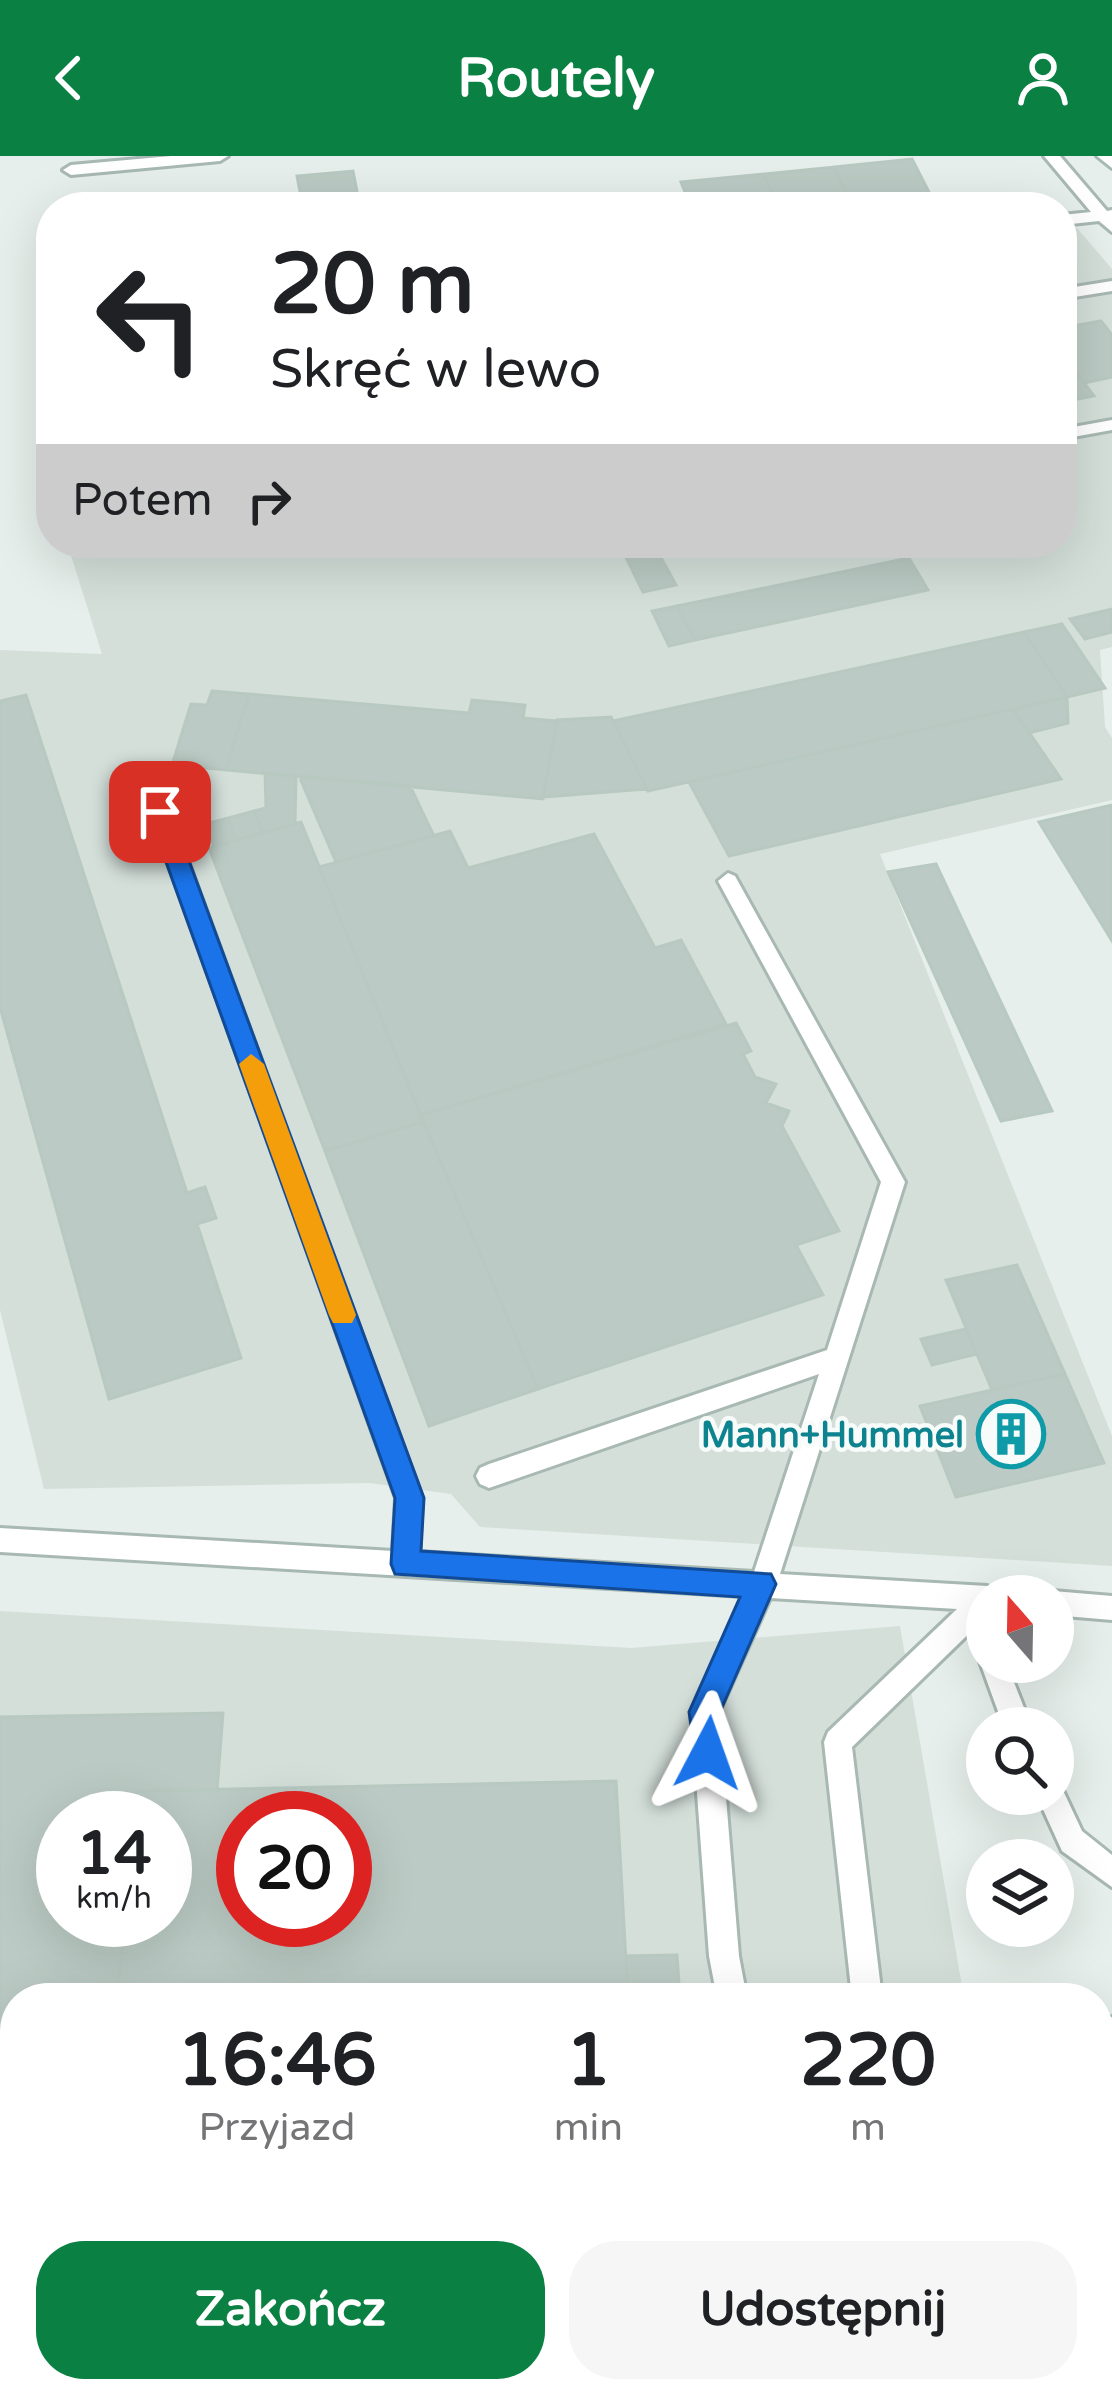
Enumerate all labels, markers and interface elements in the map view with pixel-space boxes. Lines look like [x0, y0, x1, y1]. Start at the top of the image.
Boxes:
icon: back [36, 45, 102, 111]
icon: person [1010, 45, 1076, 111]
text: Routely [457, 46, 655, 111]
text: 20 m [270, 235, 474, 336]
icon: left [72, 240, 228, 396]
text: Skręć w lewo [270, 337, 601, 402]
icon: right [236, 468, 302, 534]
text: Potem [72, 474, 212, 528]
pin [109, 761, 211, 863]
icon: arrive [127, 779, 193, 845]
building icon: Mann+Hummel [976, 1399, 1046, 1469]
place label: Mann+Hummel [701, 1414, 964, 1457]
north arrow [966, 1575, 1074, 1683]
map controls [966, 1575, 1074, 1947]
position arrow [645, 1690, 771, 1816]
button: search [966, 1707, 1074, 1815]
speed limit sign: 20 [216, 1791, 372, 1947]
text: 14 [76, 1818, 152, 1890]
button: layers [966, 1839, 1074, 1947]
text: km/h [76, 1880, 152, 1917]
text: 16:46 [177, 2018, 377, 2105]
text: 1 [566, 2018, 611, 2105]
text: 220 [800, 2018, 936, 2105]
text: Przyjazd [198, 2104, 355, 2151]
text: min [554, 2104, 623, 2151]
text: m [850, 2104, 886, 2151]
button: Zakończ [36, 2241, 545, 2379]
button: Udostępnij [569, 2241, 1077, 2379]

